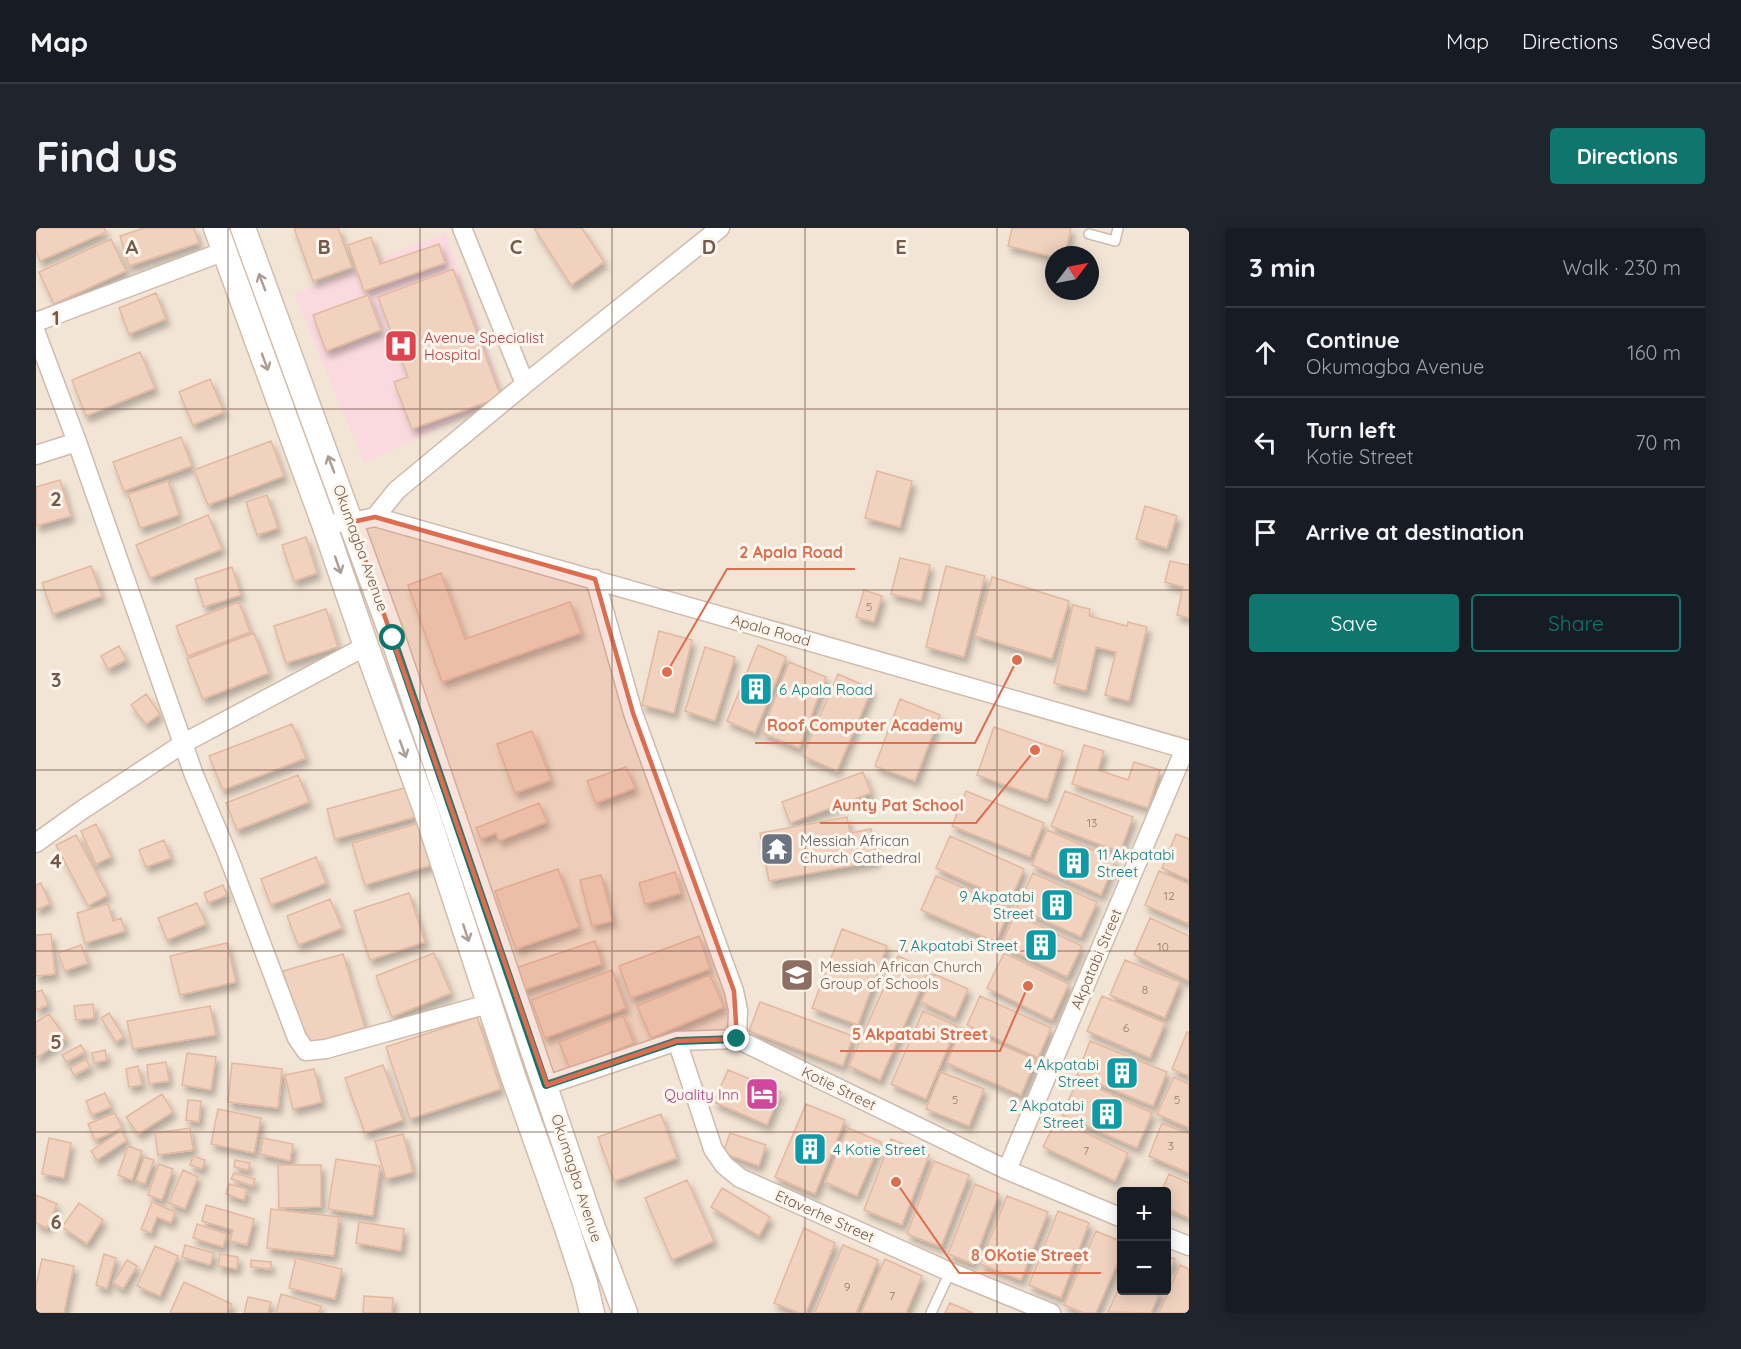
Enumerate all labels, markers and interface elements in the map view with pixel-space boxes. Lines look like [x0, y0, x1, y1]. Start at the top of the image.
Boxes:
text: Map [30, 24, 88, 59]
text: Map [1446, 28, 1489, 54]
text: Directions [1522, 28, 1618, 54]
text: Saved [1651, 28, 1711, 54]
button: Directions [1550, 128, 1705, 184]
text: Find us [36, 130, 178, 183]
text: A [126, 234, 139, 259]
text: B [317, 234, 331, 259]
text: C [510, 234, 523, 259]
text: D [702, 234, 716, 259]
text: E [895, 234, 907, 259]
north arrow [1045, 246, 1099, 300]
text: 3 min [1249, 251, 1316, 284]
text: Walk · 230 m [1562, 255, 1681, 280]
one-way arrow [256, 273, 267, 292]
text: 1 [52, 305, 60, 330]
text: Continue [1306, 326, 1400, 354]
hospital icon: Avenue Specialist Hospital [383, 328, 419, 364]
place label: Avenue Specialist Hospital [424, 328, 544, 364]
icon: ahead [1249, 336, 1282, 369]
text: 160 m [1627, 340, 1681, 365]
one-way arrow [260, 352, 271, 371]
text: Okumagba Avenue [1306, 354, 1484, 379]
text: Turn left [1306, 416, 1396, 444]
icon: left [1249, 426, 1282, 459]
text: 70 m [1635, 430, 1681, 455]
text: Kotie Street [1306, 444, 1414, 469]
one-way arrow [324, 455, 335, 474]
street label: Okumagba Avenue [329, 482, 393, 614]
text: 2 [50, 486, 62, 511]
icon: arrive [1249, 516, 1282, 549]
text: Arrive at destination [1306, 518, 1524, 546]
callout: 2 Apala Road [727, 535, 855, 569]
text: 2 Apala Road [739, 542, 843, 562]
one-way arrow [334, 555, 345, 574]
button: Save [1249, 594, 1459, 652]
button: Share [1471, 594, 1681, 652]
house number: 5 [866, 599, 872, 614]
street label: Apala Road [729, 610, 813, 650]
route start [379, 624, 405, 650]
text: 3 [51, 667, 61, 692]
building icon: 6 Apala Road [738, 671, 774, 707]
place label: 6 Apala Road [779, 680, 873, 699]
callout: Roof Computer Academy [755, 709, 975, 743]
text: Roof Computer Academy [767, 715, 963, 735]
one-way arrow [398, 739, 409, 758]
callout: Aunty Pat School [820, 789, 976, 823]
text: Aunty Pat School [832, 795, 964, 815]
house number: 13 [1087, 815, 1097, 830]
temple icon: Messiah African Church Cathedral [759, 831, 795, 867]
place label: Messiah African Church Cathedral [800, 831, 921, 867]
building icon: 11 Akpatabi Street [1056, 845, 1092, 881]
place label: 11 Akpatabi Street [1097, 845, 1175, 881]
text: 4 [50, 848, 62, 873]
place label: 9 Akpatabi Street [959, 887, 1034, 923]
building icon: 9 Akpatabi Street [1039, 887, 1075, 923]
house number: 12 [1163, 888, 1175, 903]
street label: Akpatabi Street [1066, 906, 1126, 1012]
one-way arrow [461, 923, 472, 942]
building icon: 7 Akpatabi Street [1023, 927, 1059, 963]
place label: 7 Akpatabi Street [899, 936, 1018, 955]
house number: 10 [1157, 939, 1169, 954]
school or university icon: Messiah African Church Group of Schools [779, 957, 815, 993]
place label: Messiah African Church Group of Schools [820, 957, 982, 993]
house number: 8 [1142, 982, 1148, 997]
callout: 5 Akpatabi Street [840, 1017, 1000, 1051]
house number: 6 [1123, 1020, 1130, 1035]
text: 5 Akpatabi Street [852, 1024, 988, 1044]
route end [723, 1025, 749, 1051]
text: 5 [50, 1029, 62, 1054]
place label: 4 Akpatabi Street [1025, 1055, 1099, 1091]
building icon: 4 Akpatabi Street [1104, 1055, 1140, 1091]
street label: Kotie Street [799, 1062, 879, 1114]
hotel icon: Quality Inn [744, 1076, 780, 1112]
place label: Quality Inn [664, 1085, 739, 1104]
house number: 5 [952, 1092, 958, 1107]
house number: 5 [1174, 1092, 1180, 1107]
place label: 2 Akpatabi Street [1009, 1096, 1084, 1132]
building icon: 2 Akpatabi Street [1089, 1096, 1125, 1132]
street label: Okumagba Avenue [547, 1111, 607, 1245]
building icon: 4 Kotie Street [792, 1131, 828, 1167]
house number: 3 [1168, 1138, 1174, 1153]
place label: 4 Kotie Street [833, 1140, 926, 1159]
house number: 7 [1083, 1143, 1089, 1158]
street label: Etaverhe Street [772, 1186, 878, 1246]
map controls [1117, 1187, 1171, 1295]
button: + [1117, 1187, 1171, 1241]
text: 6 [50, 1209, 62, 1234]
callout: 8 OKotie Street [959, 1239, 1101, 1273]
button: − [1117, 1241, 1171, 1295]
text: 8 OKotie Street [971, 1245, 1089, 1265]
house number: 9 [844, 1279, 851, 1294]
house number: 7 [889, 1288, 895, 1303]

